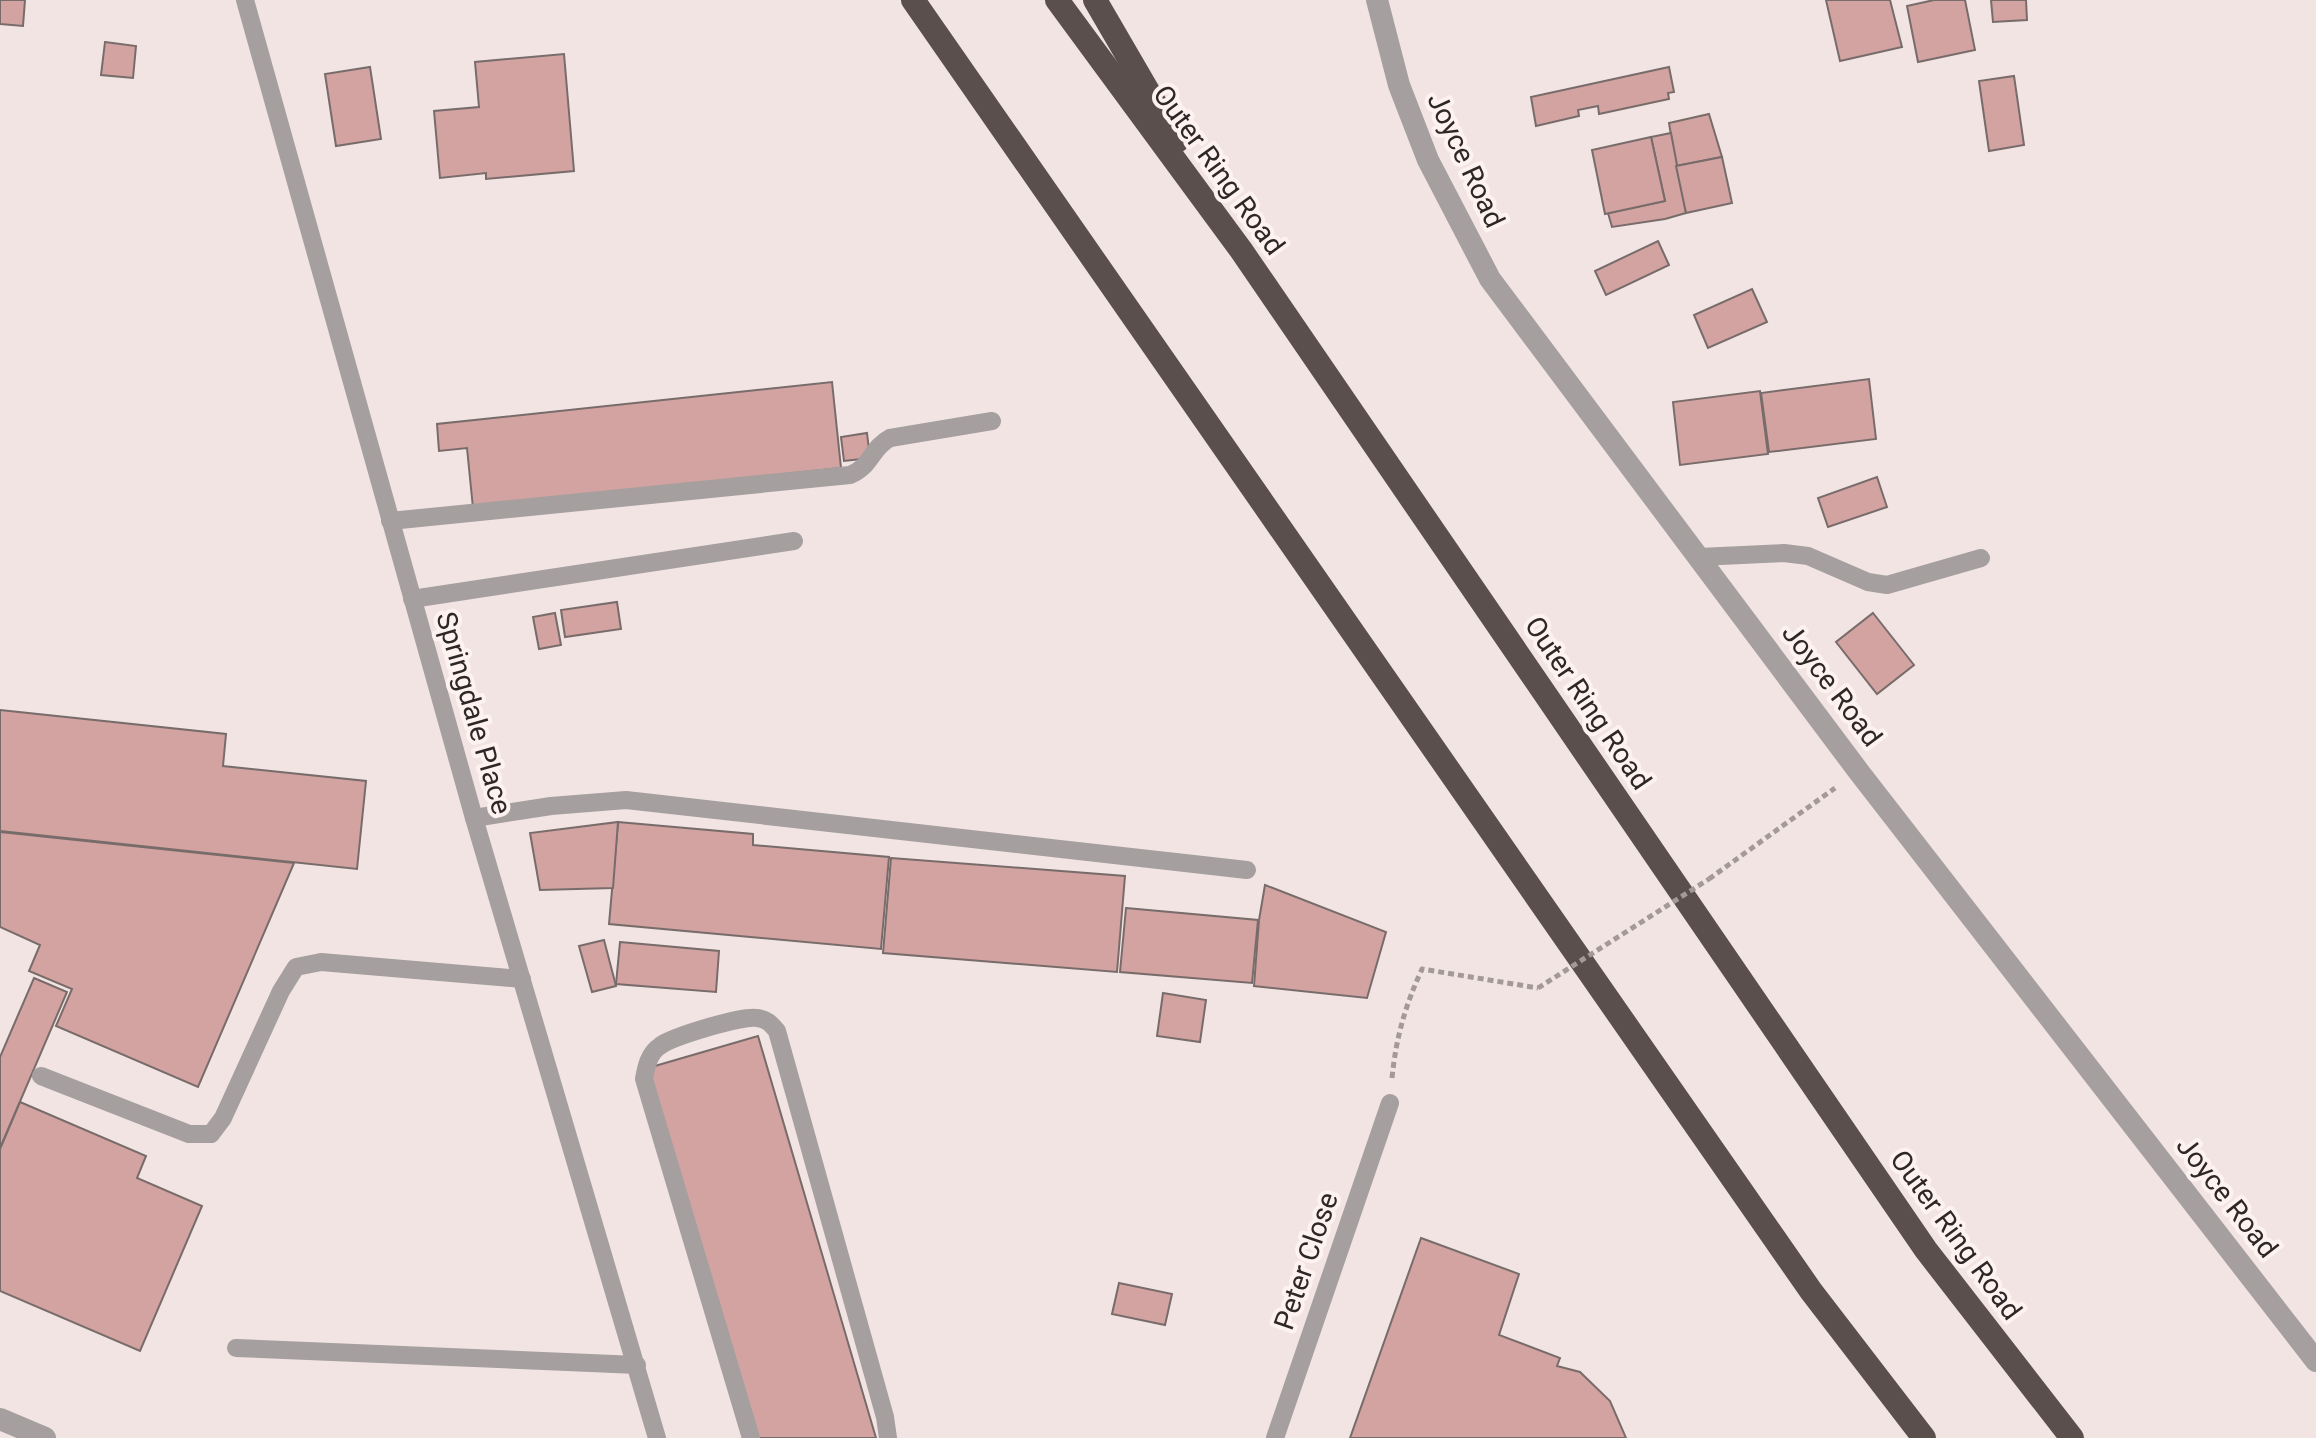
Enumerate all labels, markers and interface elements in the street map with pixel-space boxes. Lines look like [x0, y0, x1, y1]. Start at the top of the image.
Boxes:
street label: Outer Ring Road [1146, 79, 1292, 261]
street label: Joyce Road [1420, 87, 1512, 233]
street label: Springdale Place [429, 608, 519, 818]
street label: Outer Ring Road [1518, 610, 1658, 796]
street label: Joyce Road [1775, 617, 1889, 753]
street label: Joyce Road [2169, 1130, 2285, 1264]
street label: Outer Ring Road [1883, 1144, 2029, 1326]
street label: Peter Close [1267, 1188, 1345, 1334]

